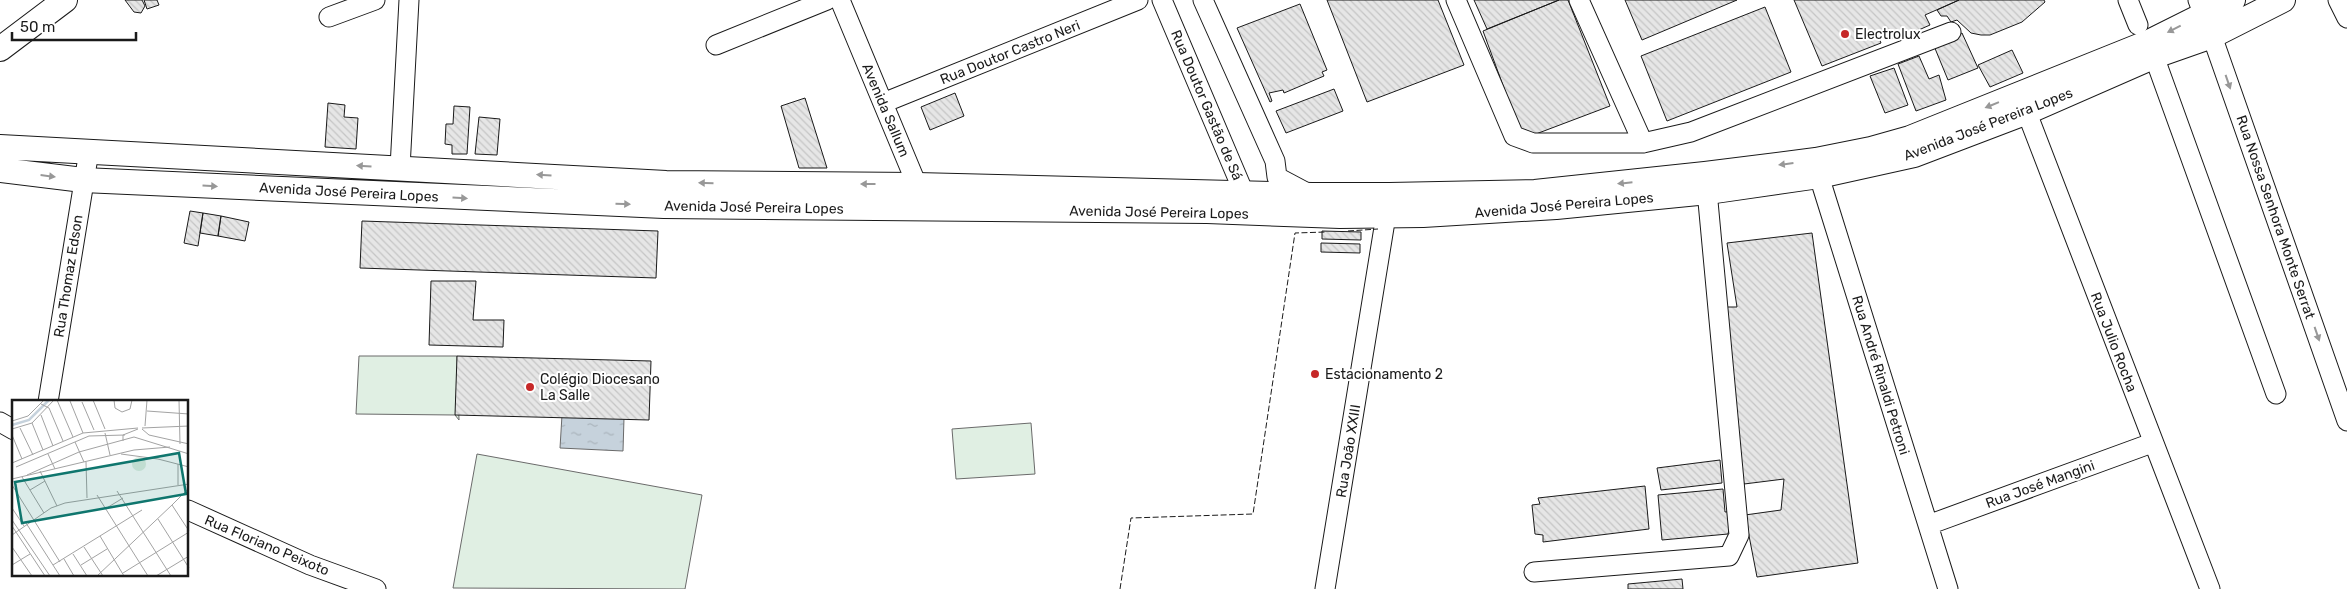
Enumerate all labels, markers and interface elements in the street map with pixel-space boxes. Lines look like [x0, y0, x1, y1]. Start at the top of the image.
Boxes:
scale bar [12, 10, 136, 42]
street label: Rua Doutor Castro Neri [938, 17, 1083, 88]
text: 50 m [20, 18, 55, 36]
one-way arrow [2167, 24, 2180, 33]
place label: Electrolux [1855, 26, 1921, 43]
street label: Rua Doutor Gastão de Sá [1167, 27, 1246, 183]
marker: Electrolux [1839, 28, 1851, 40]
street label: Avenida Sallum [858, 61, 913, 159]
one-way arrow [2225, 75, 2233, 90]
street label: Avenida José Pereira Lopes [1901, 84, 2075, 165]
one-way arrow [1984, 101, 1999, 109]
street label: Rua Nossa Senhora Monte Serrat [2233, 113, 2319, 322]
one-way arrow [1778, 160, 1794, 168]
one-way arrow [356, 161, 372, 169]
one-way arrow [535, 171, 551, 179]
one-way arrow [41, 172, 57, 180]
street label: Avenida José Pereira Lopes [259, 179, 439, 206]
one-way arrow [698, 179, 714, 187]
one-way arrow [1616, 179, 1632, 187]
one-way arrow [860, 180, 876, 188]
one-way arrow [203, 183, 219, 191]
street label: Avenida José Pereira Lopes [1474, 189, 1654, 222]
one-way arrow [452, 194, 468, 202]
street label: Avenida José Pereira Lopes [664, 197, 844, 218]
one-way arrow [615, 201, 631, 209]
street label: Avenida José Pereira Lopes [1069, 202, 1249, 223]
street label: Rua Thomaz Edson [50, 214, 87, 339]
street label: Rua Julio Rocha [2087, 290, 2140, 394]
street label: Rua André Rinaldi Petroni [1848, 293, 1913, 457]
one-way arrow [2314, 327, 2321, 342]
place label: Estacionamento 2 [1325, 366, 1443, 383]
marker: Estacionamento 2 [1309, 368, 1321, 380]
place label: Colégio Diocesano La Salle [540, 371, 660, 404]
marker: Colégio Diocesano La Salle [524, 381, 536, 393]
inset map [12, 400, 189, 576]
street label: Rua João XXIII [1333, 403, 1364, 499]
street label: Rua José Mangini [1983, 457, 2097, 512]
street label: Rua Floriano Peixoto [202, 512, 332, 579]

